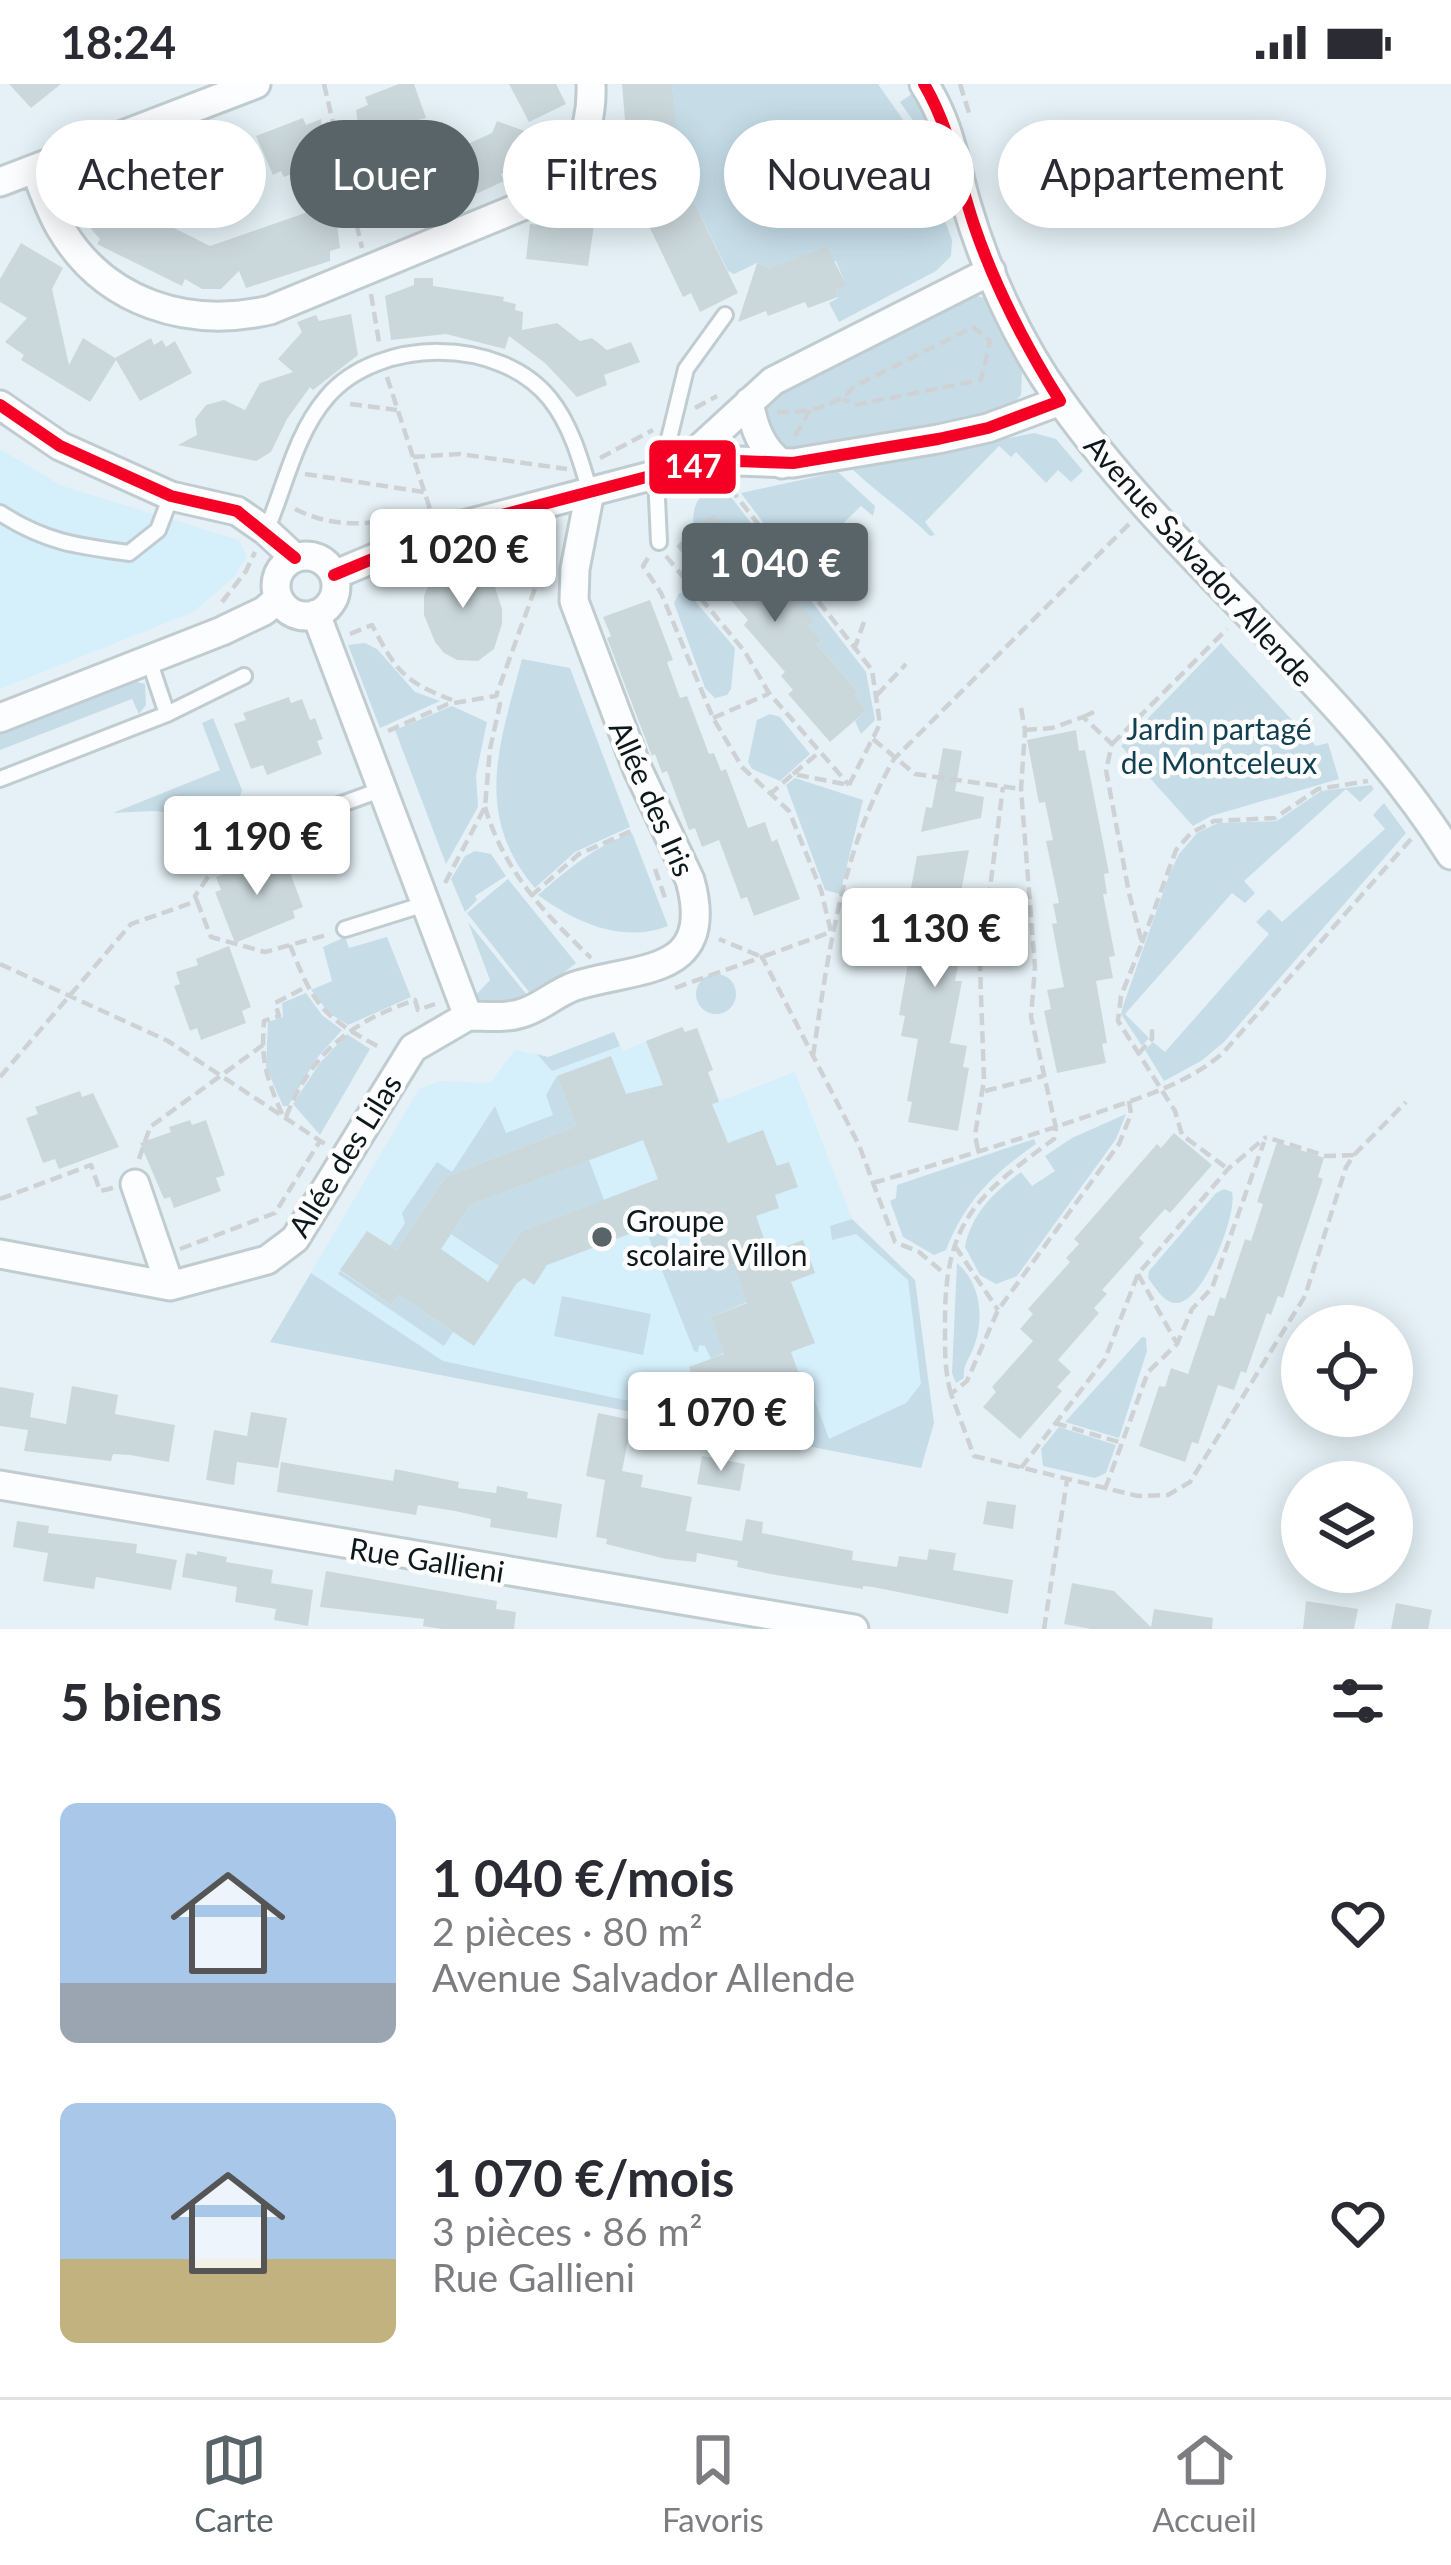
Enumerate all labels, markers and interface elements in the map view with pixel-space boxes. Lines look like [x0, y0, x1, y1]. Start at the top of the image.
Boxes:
text: 18:24 [60, 15, 176, 69]
chip: Acheter [36, 120, 266, 228]
chip: Louer [290, 120, 479, 228]
chip: Filtres [503, 120, 700, 228]
chip: Nouveau [724, 120, 974, 228]
chip: Appartement [998, 120, 1326, 228]
street label: Avenue Salvador Allende [1078, 427, 1322, 693]
line badge: 147 [647, 438, 738, 496]
text: 147 [664, 445, 722, 485]
pin: 1 020 € [352, 509, 574, 611]
pin: 1 040 € [664, 523, 886, 625]
text: 1 020 € [397, 525, 529, 571]
text: 1 040 € [709, 539, 841, 585]
park label: Jardin partagé de Montceleux [1121, 710, 1317, 780]
street label: Allée des Iris [603, 715, 703, 881]
pin: 1 190 € [146, 796, 368, 898]
text: 1 190 € [191, 812, 323, 858]
pin: 1 130 € [824, 888, 1046, 990]
text: 1 130 € [869, 904, 1001, 950]
street label: Allée des Lilas [280, 1067, 408, 1243]
place label: Groupe scolaire Villon [626, 1202, 807, 1272]
marker: Groupe scolaire Villon [589, 1224, 615, 1250]
map controls [1281, 1305, 1413, 1593]
button: locate [1281, 1305, 1413, 1437]
pin: 1 070 € [610, 1372, 832, 1474]
text: 1 070 € [655, 1388, 787, 1434]
button: layers [1281, 1461, 1413, 1593]
street label: Rue Gallieni [347, 1529, 507, 1589]
icon: filters [1325, 1668, 1391, 1734]
text: 5 biens [60, 1671, 222, 1732]
text: 1 040 €/mois [432, 1847, 734, 1908]
icon: home [156, 1851, 300, 1995]
icon: heart [1325, 1890, 1391, 1956]
text: 2 pièces · 80 m² [432, 1908, 703, 1954]
text: Avenue Salvador Allende [432, 1954, 855, 2000]
text: 1 070 €/mois [432, 2147, 734, 2208]
icon: home [156, 2151, 300, 2295]
icon: heart [1325, 2190, 1391, 2256]
text: 3 pièces · 86 m² [432, 2208, 703, 2254]
text: Rue Gallieni [432, 2254, 635, 2300]
tab: Carte [194, 2427, 274, 2539]
tab: Favoris [662, 2427, 764, 2539]
tab: Accueil [1152, 2427, 1257, 2539]

